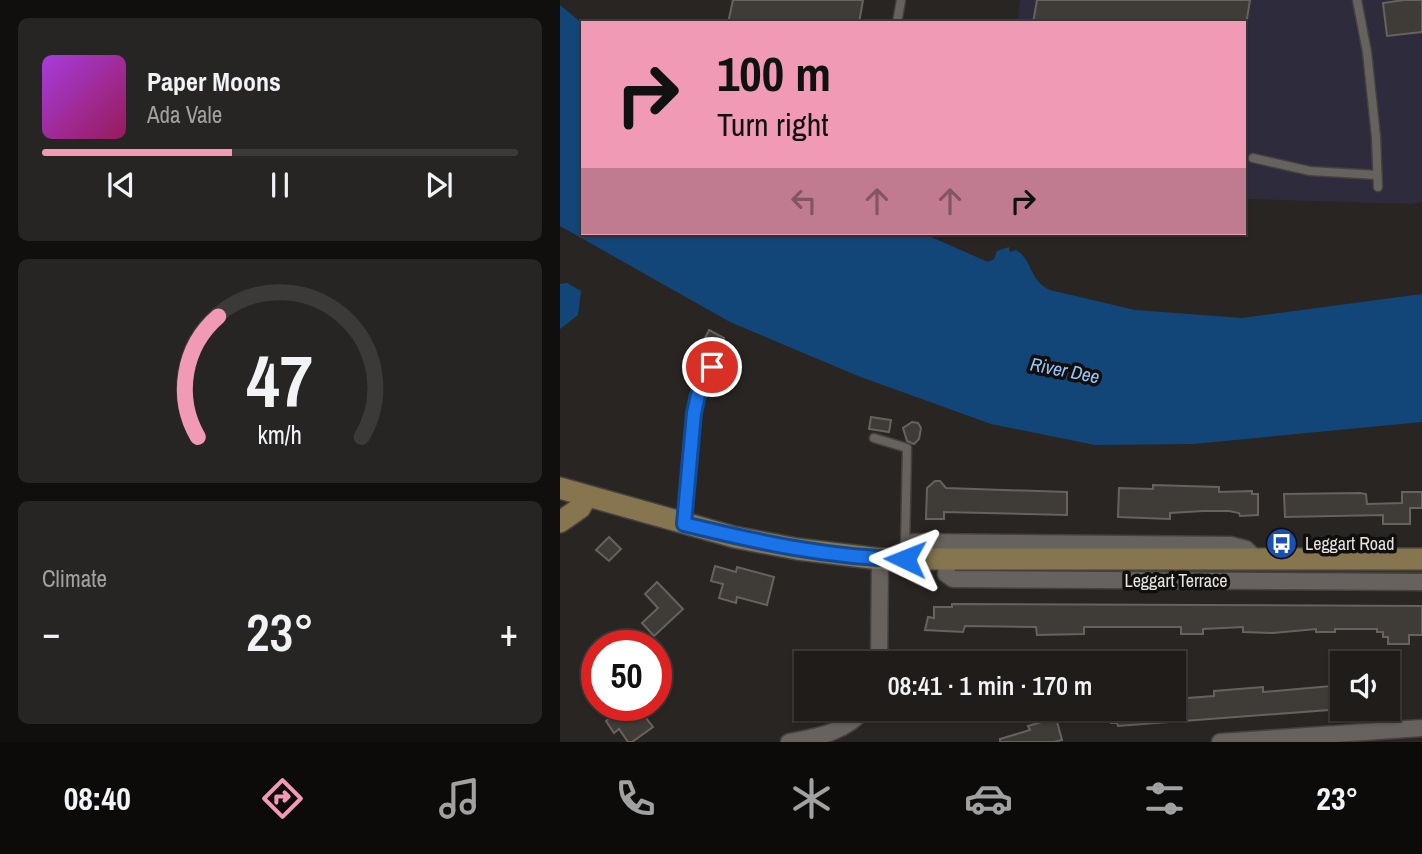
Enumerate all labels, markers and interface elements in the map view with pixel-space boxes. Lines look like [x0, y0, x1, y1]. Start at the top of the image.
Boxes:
text: 100 m [717, 40, 831, 106]
icon: right [602, 49, 693, 140]
text: Paper Moons [147, 64, 281, 99]
text: Ada Vale [147, 99, 222, 130]
text: Turn right [717, 103, 829, 146]
icon: previous [102, 166, 140, 204]
icon: pause [261, 166, 299, 204]
icon: next [420, 166, 458, 204]
icon: left [785, 182, 823, 220]
icon: ahead [858, 182, 896, 220]
icon: ahead [931, 182, 969, 220]
icon: right [1004, 182, 1042, 220]
text: 47 [247, 332, 313, 430]
pin [682, 337, 742, 397]
icon: arrive [693, 348, 731, 386]
water label: River Dee [1028, 351, 1102, 389]
text: km/h [258, 418, 302, 452]
position arrow [868, 522, 942, 596]
bus stop icon: Leggart Road [1265, 526, 1299, 560]
place label: Leggart Road [1305, 531, 1394, 556]
text: Climate [42, 563, 107, 594]
street label: Leggart Terrace [1124, 568, 1228, 593]
text: 23° [246, 597, 314, 667]
text: − [42, 607, 60, 658]
text: + [500, 607, 518, 658]
speed limit sign: 50 [581, 630, 672, 721]
map controls [1330, 651, 1400, 721]
button: sound [1330, 651, 1400, 721]
text: 08:41 · 1 min · 170 m [888, 668, 1092, 703]
icon: directions [258, 774, 307, 823]
icon: music [435, 774, 484, 823]
icon: phone [611, 774, 660, 823]
icon: climate [787, 774, 836, 823]
icon: car [964, 774, 1013, 823]
icon: filters [1140, 774, 1189, 823]
text: 08:40 [64, 777, 131, 820]
text: 23° [1316, 777, 1358, 820]

